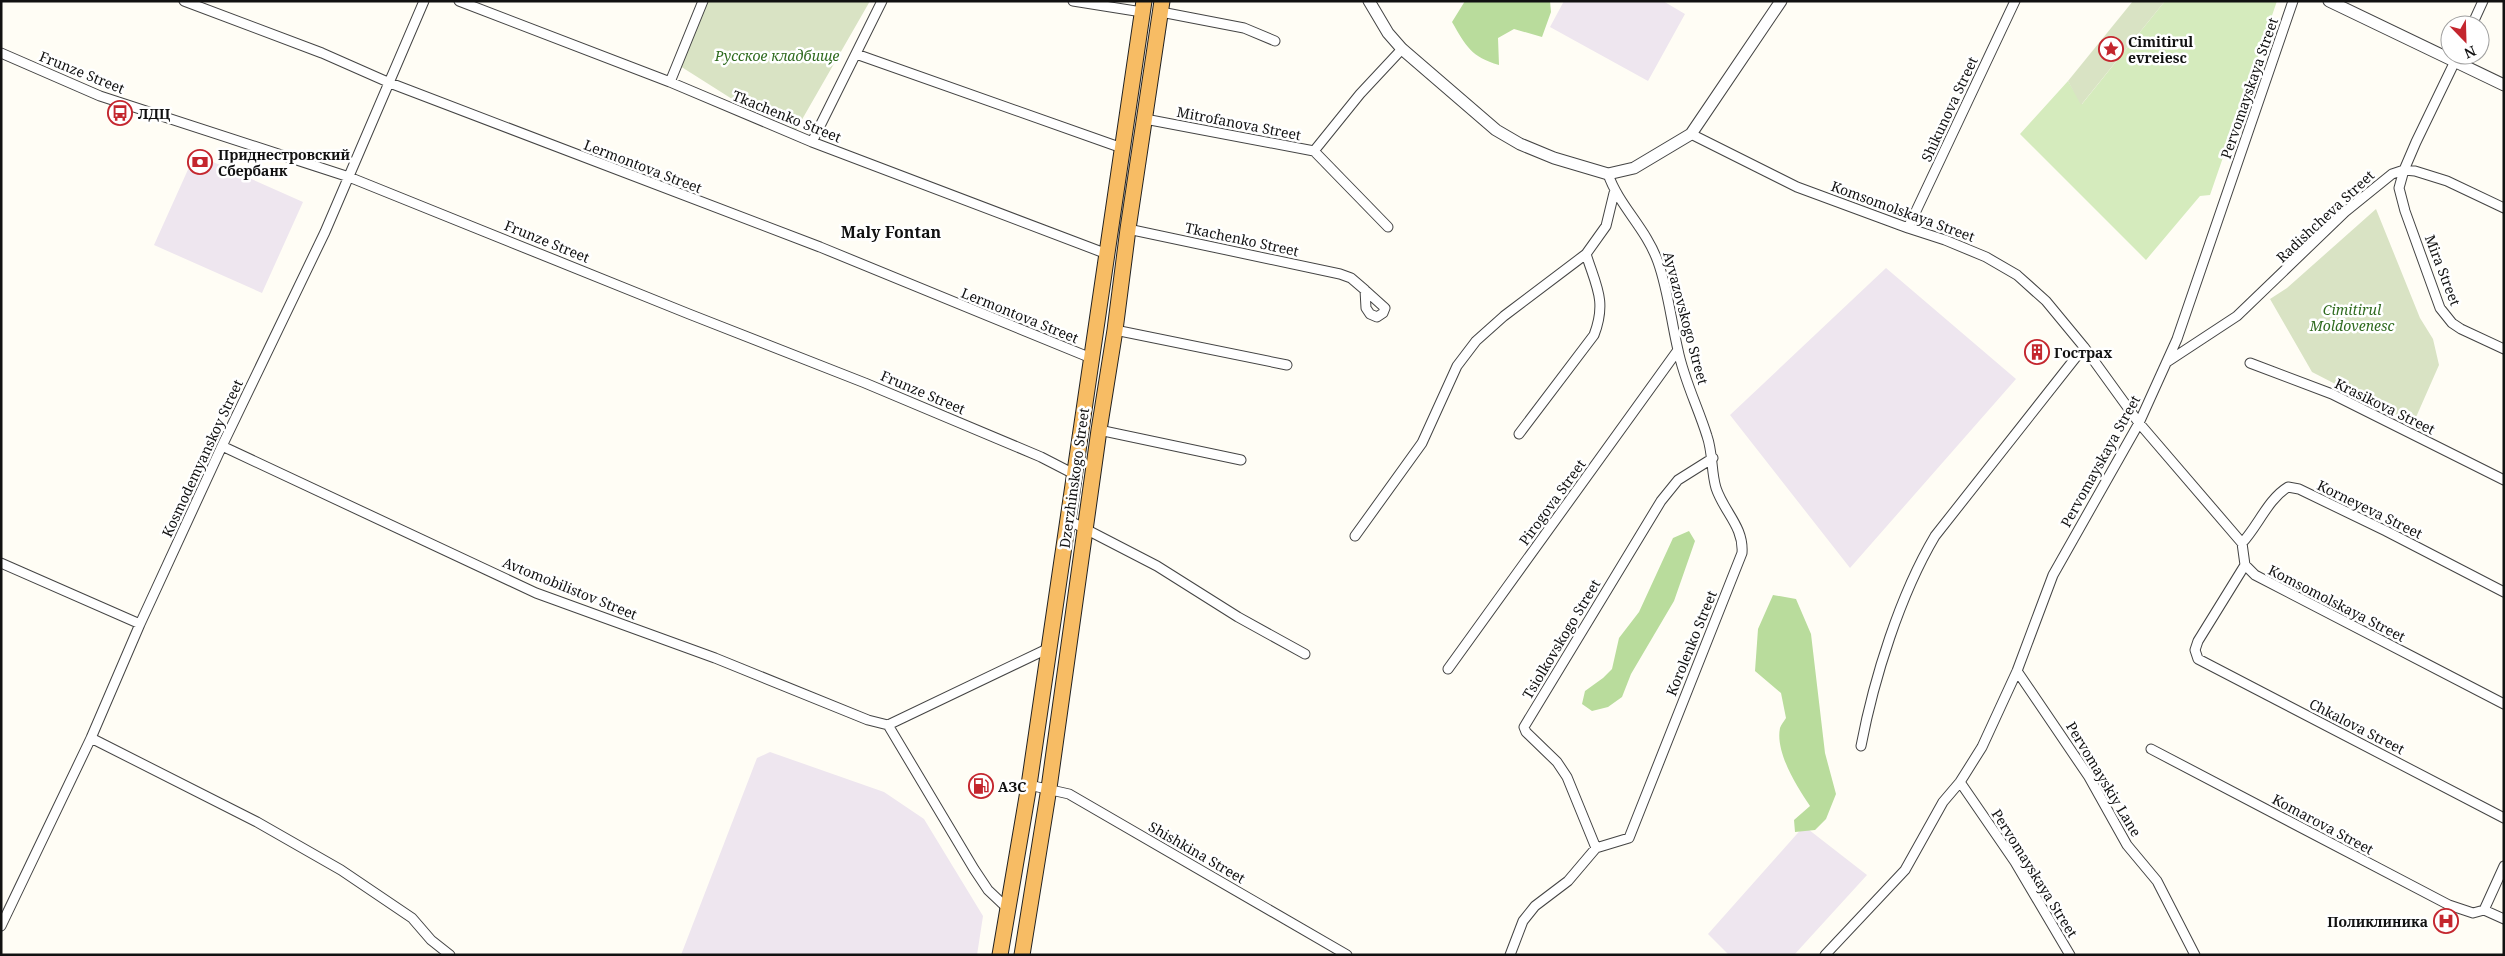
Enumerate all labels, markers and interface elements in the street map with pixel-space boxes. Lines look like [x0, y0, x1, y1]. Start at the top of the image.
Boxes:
street label: Pervomayskaya Street [2216, 15, 2282, 161]
north arrow [2440, 15, 2490, 65]
place label: Cimitirul evreiesc [2128, 32, 2193, 67]
place icon: Cimitirul evreiesc [2098, 36, 2124, 62]
text: N [2461, 42, 2479, 63]
street label: Frunze Street [37, 46, 127, 98]
park label: Русское кладбище [714, 46, 839, 65]
street label: Shikunova Street [1916, 53, 1982, 165]
street label: Tkachenko Street [730, 86, 844, 146]
bus stop icon: ЛДЦ [107, 100, 133, 126]
street label: Mitrofanova Street [1175, 102, 1303, 144]
place label: ЛДЦ [138, 104, 170, 123]
street label: Lermontova Street [581, 135, 705, 197]
place label: Приднестровский Сбербанк [218, 145, 350, 180]
bank icon: Приднестровский Сбербанк [187, 149, 213, 175]
street label: Radishcheva Street [2272, 166, 2378, 266]
street label: Komsomolskaya Street [1829, 176, 1977, 246]
street label: Frunze Street [502, 215, 592, 267]
street label: Tkachenko Street [1183, 218, 1301, 260]
district label: Maly Fontan [841, 221, 942, 243]
street label: Mira Street [2421, 232, 2465, 308]
street label: Ayvazovskogo Street [1659, 249, 1713, 387]
street label: Lermontova Street [959, 283, 1081, 347]
park label: Cimitirul Moldovenesc [2309, 300, 2394, 335]
building icon: Гострах [2024, 339, 2050, 365]
place label: Гострах [2054, 343, 2112, 362]
street label: Frunze Street [878, 366, 968, 418]
street label: Krasikova Street [2332, 373, 2438, 439]
street label: Kosmodemyanskoy Street [157, 376, 247, 540]
street label: Pervomayskaya Street [2056, 392, 2144, 530]
street label: Dzerzhinskogo Street [1055, 407, 1093, 549]
street label: Pirogova Street [1514, 455, 1590, 549]
street label: Korneyeva Street [2314, 475, 2426, 543]
street label: Avtomobilistov Street [500, 552, 640, 624]
street label: Komsomolskaya Street [2265, 560, 2409, 646]
street label: Tsiolkovskogo Street [1518, 576, 1604, 702]
street label: Korolenko Street [1661, 588, 1721, 698]
street label: Chkalova Street [2306, 694, 2408, 758]
street label: Pervomayskiy Lane [2062, 718, 2146, 840]
fuel station icon: АЗС [968, 773, 994, 799]
place label: АЗС [998, 777, 1026, 796]
street label: Komarova Street [2269, 789, 2377, 859]
street label: Pervomayskaya Street [1988, 805, 2082, 941]
street label: Shishkina Street [1145, 817, 1249, 887]
hospital icon: Поликлиника [2433, 908, 2459, 934]
place label: Поликлиника [2327, 912, 2428, 931]

